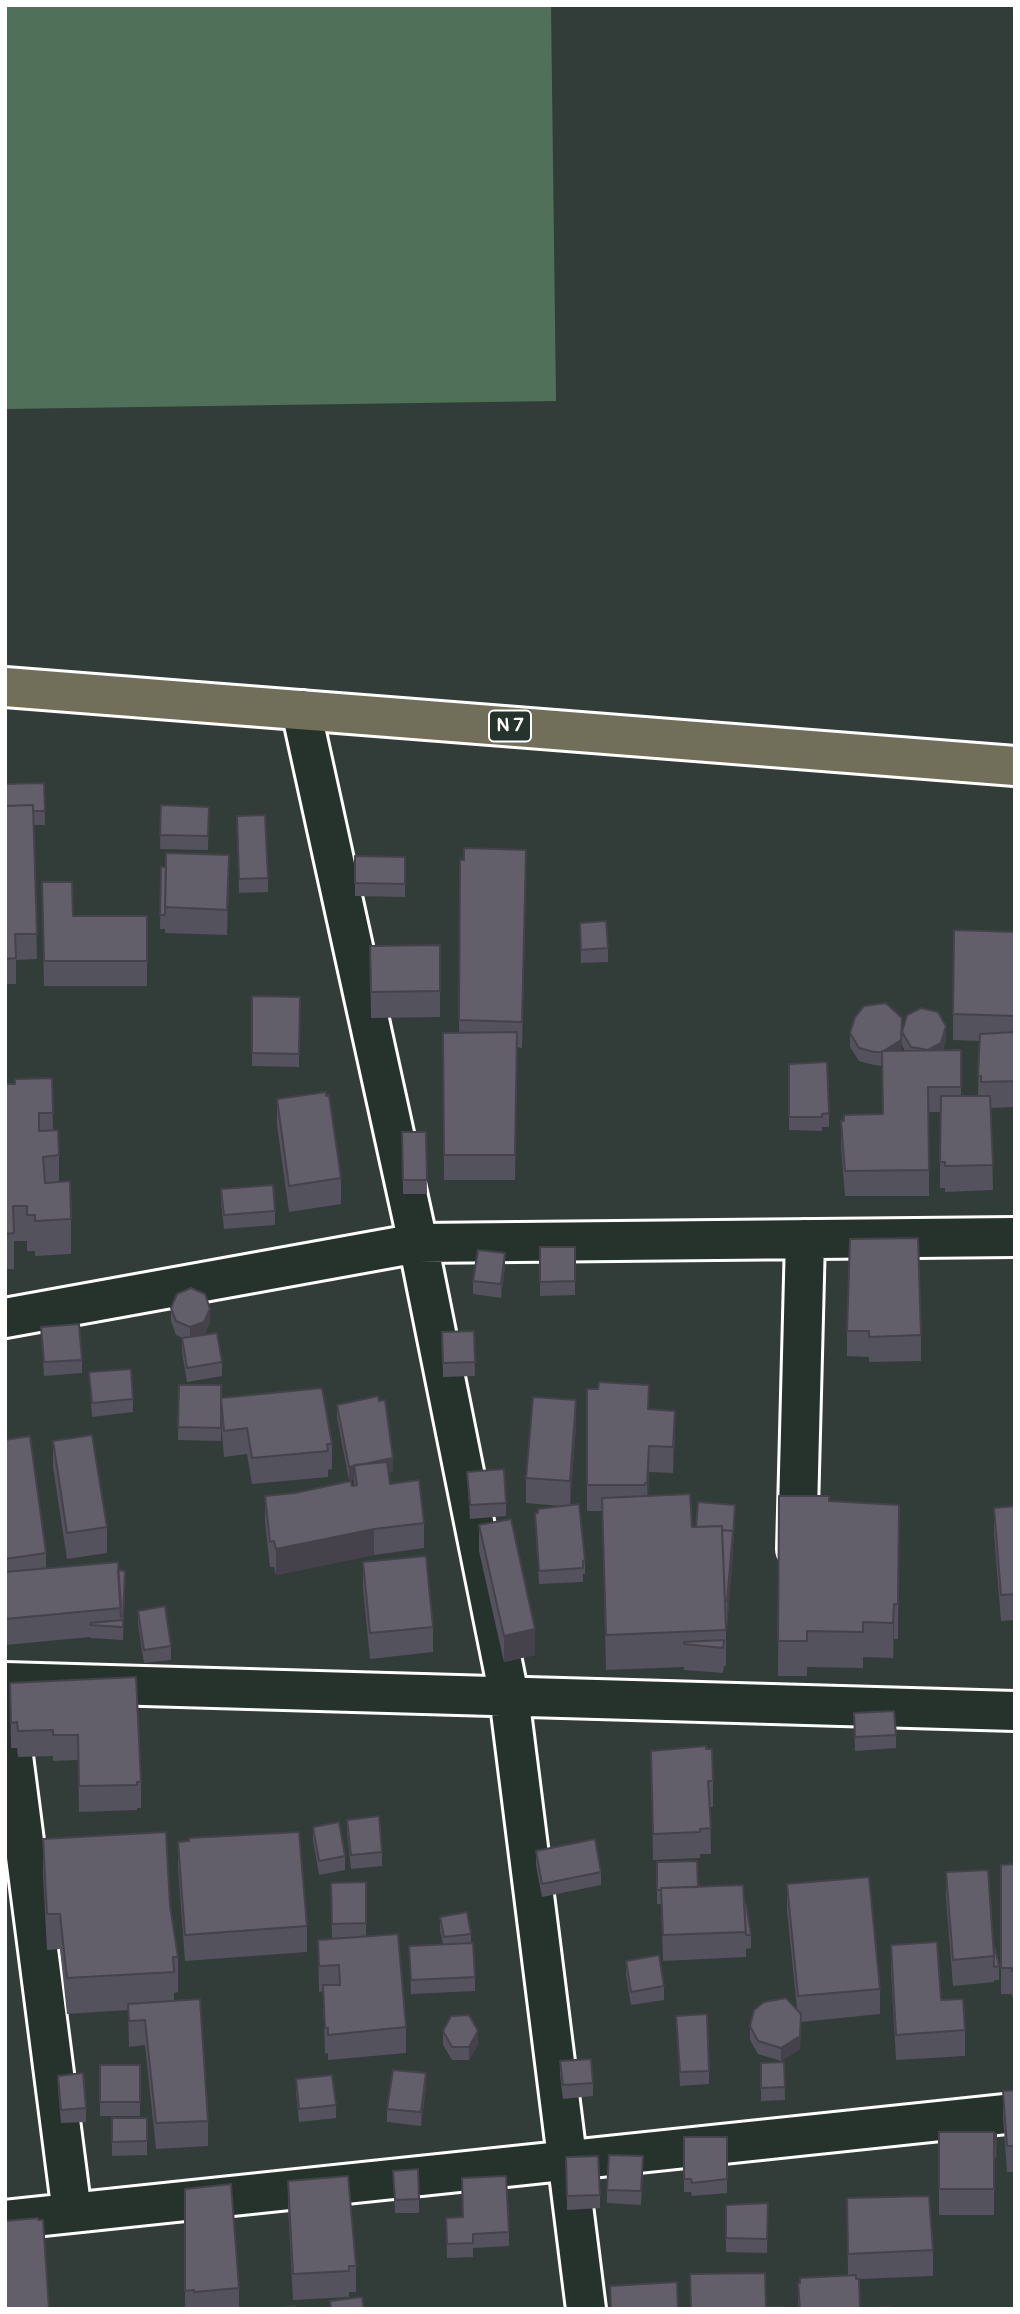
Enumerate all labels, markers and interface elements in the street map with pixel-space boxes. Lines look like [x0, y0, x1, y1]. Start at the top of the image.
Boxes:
road number: N 7 [489, 710, 531, 741]

